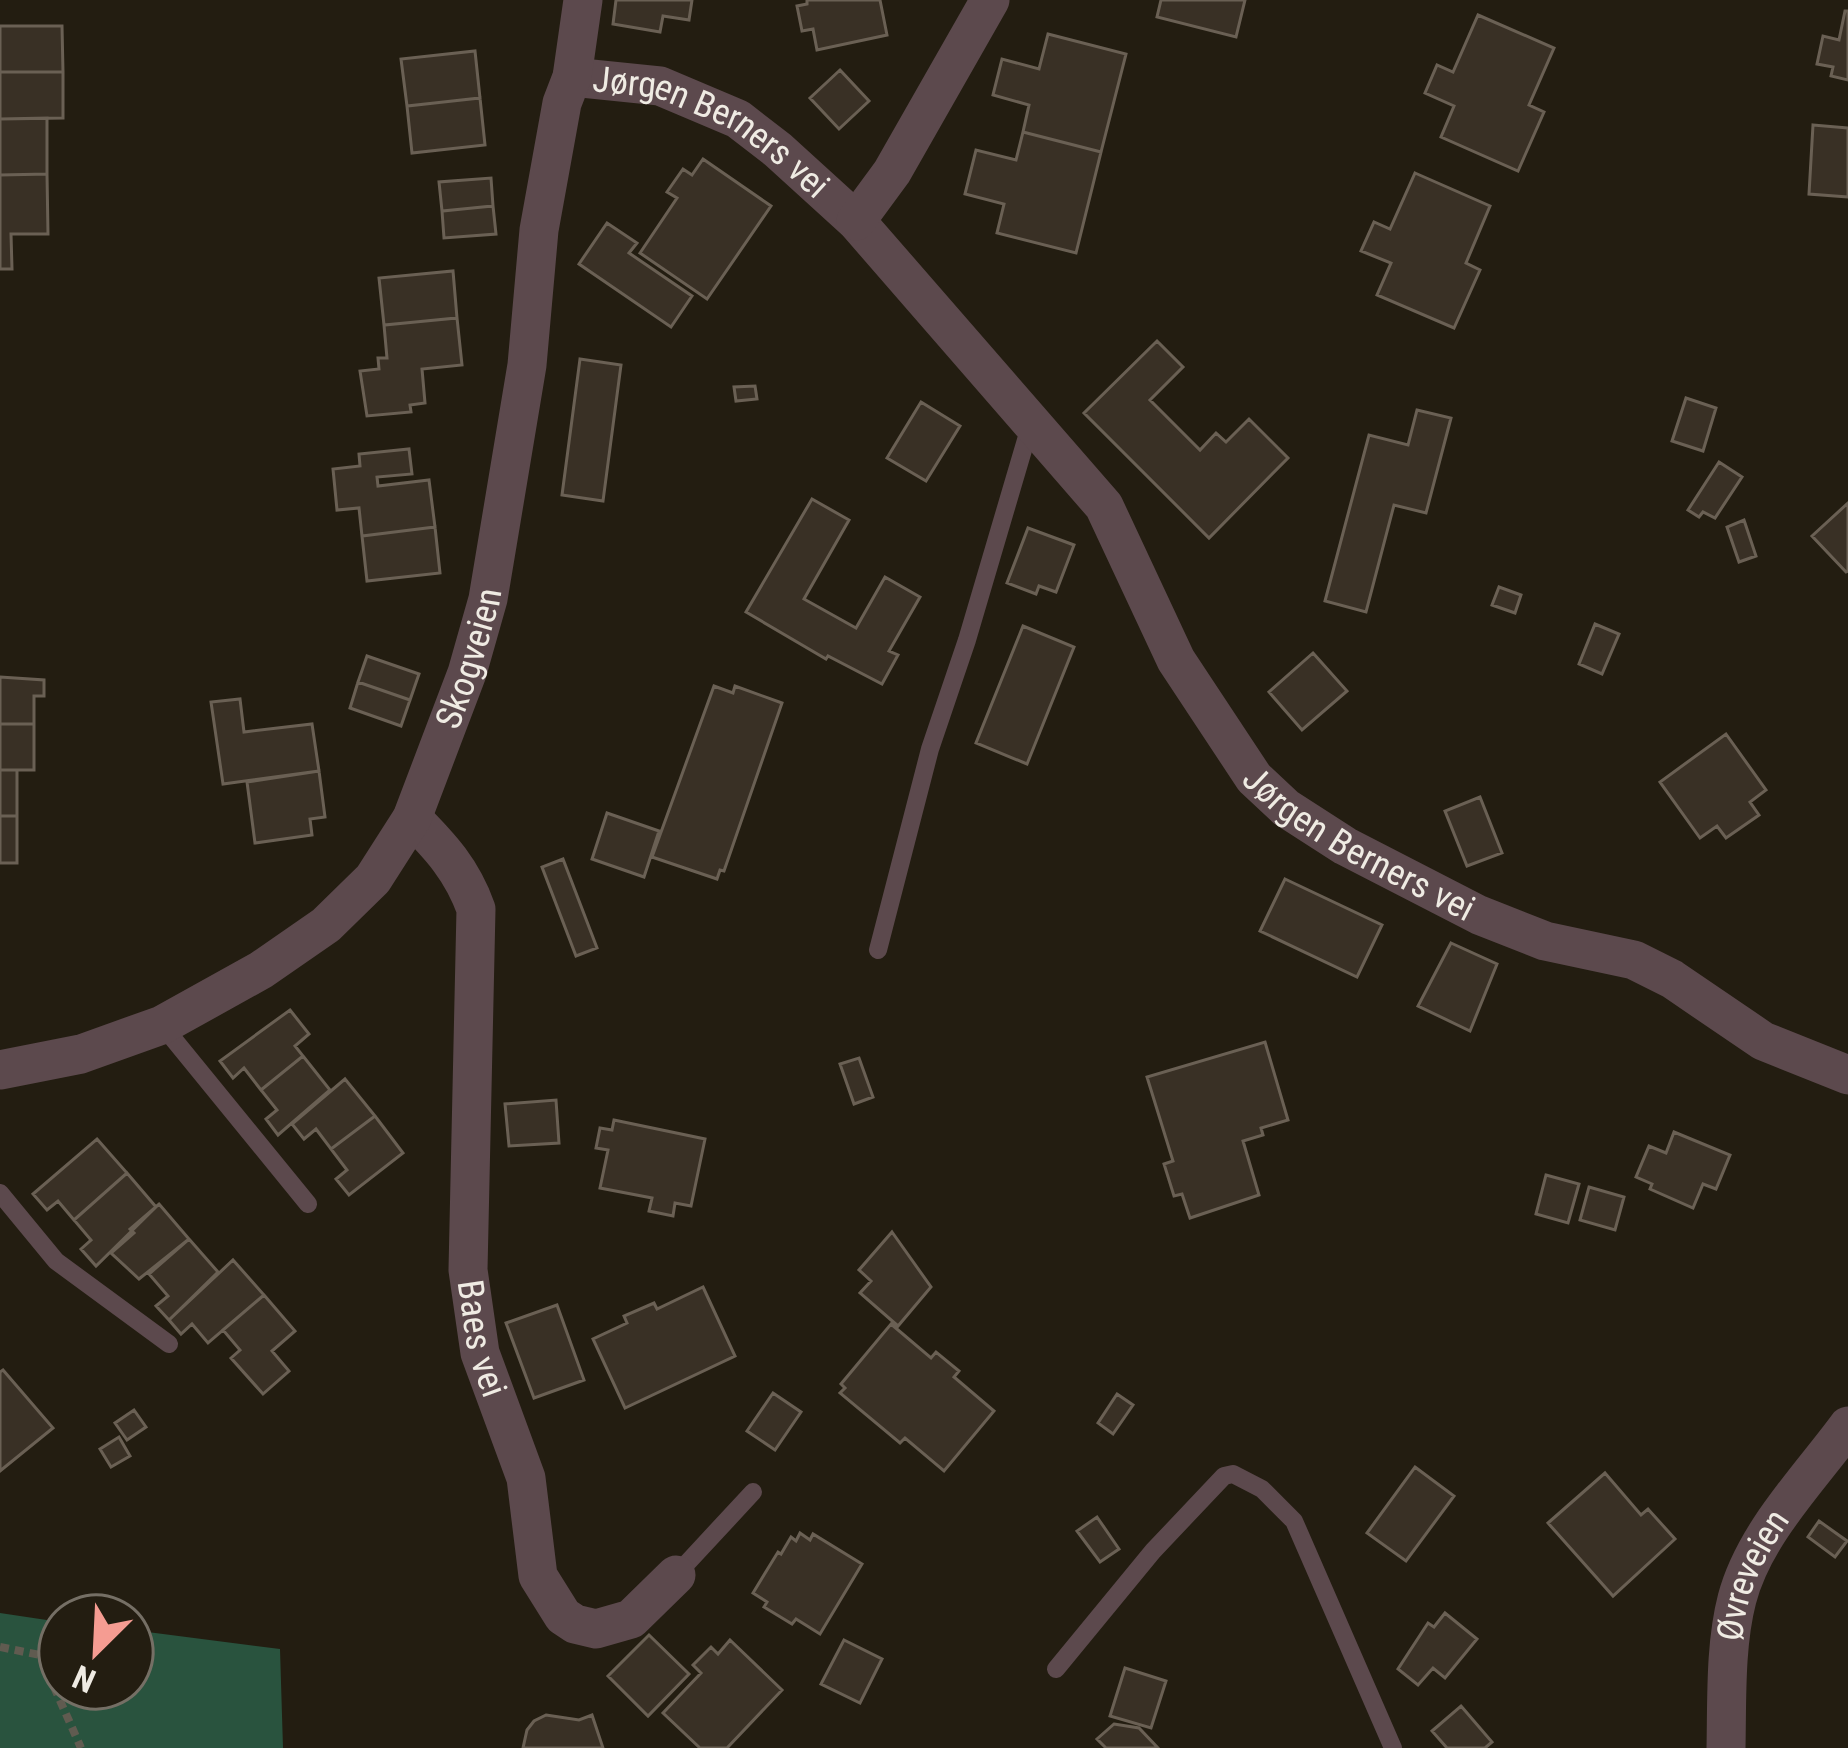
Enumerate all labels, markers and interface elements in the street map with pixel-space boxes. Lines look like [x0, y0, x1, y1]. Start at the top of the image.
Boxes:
street label: Jørgen Berners vei [591, 58, 837, 207]
street label: Skogveien [427, 585, 510, 735]
street label: Jørgen Berners vei [1234, 758, 1481, 930]
street label: Baes vei [449, 1277, 515, 1403]
street label: Øvreveien [1709, 1501, 1798, 1643]
north arrow [36, 1592, 156, 1712]
text: N [67, 1657, 101, 1701]

